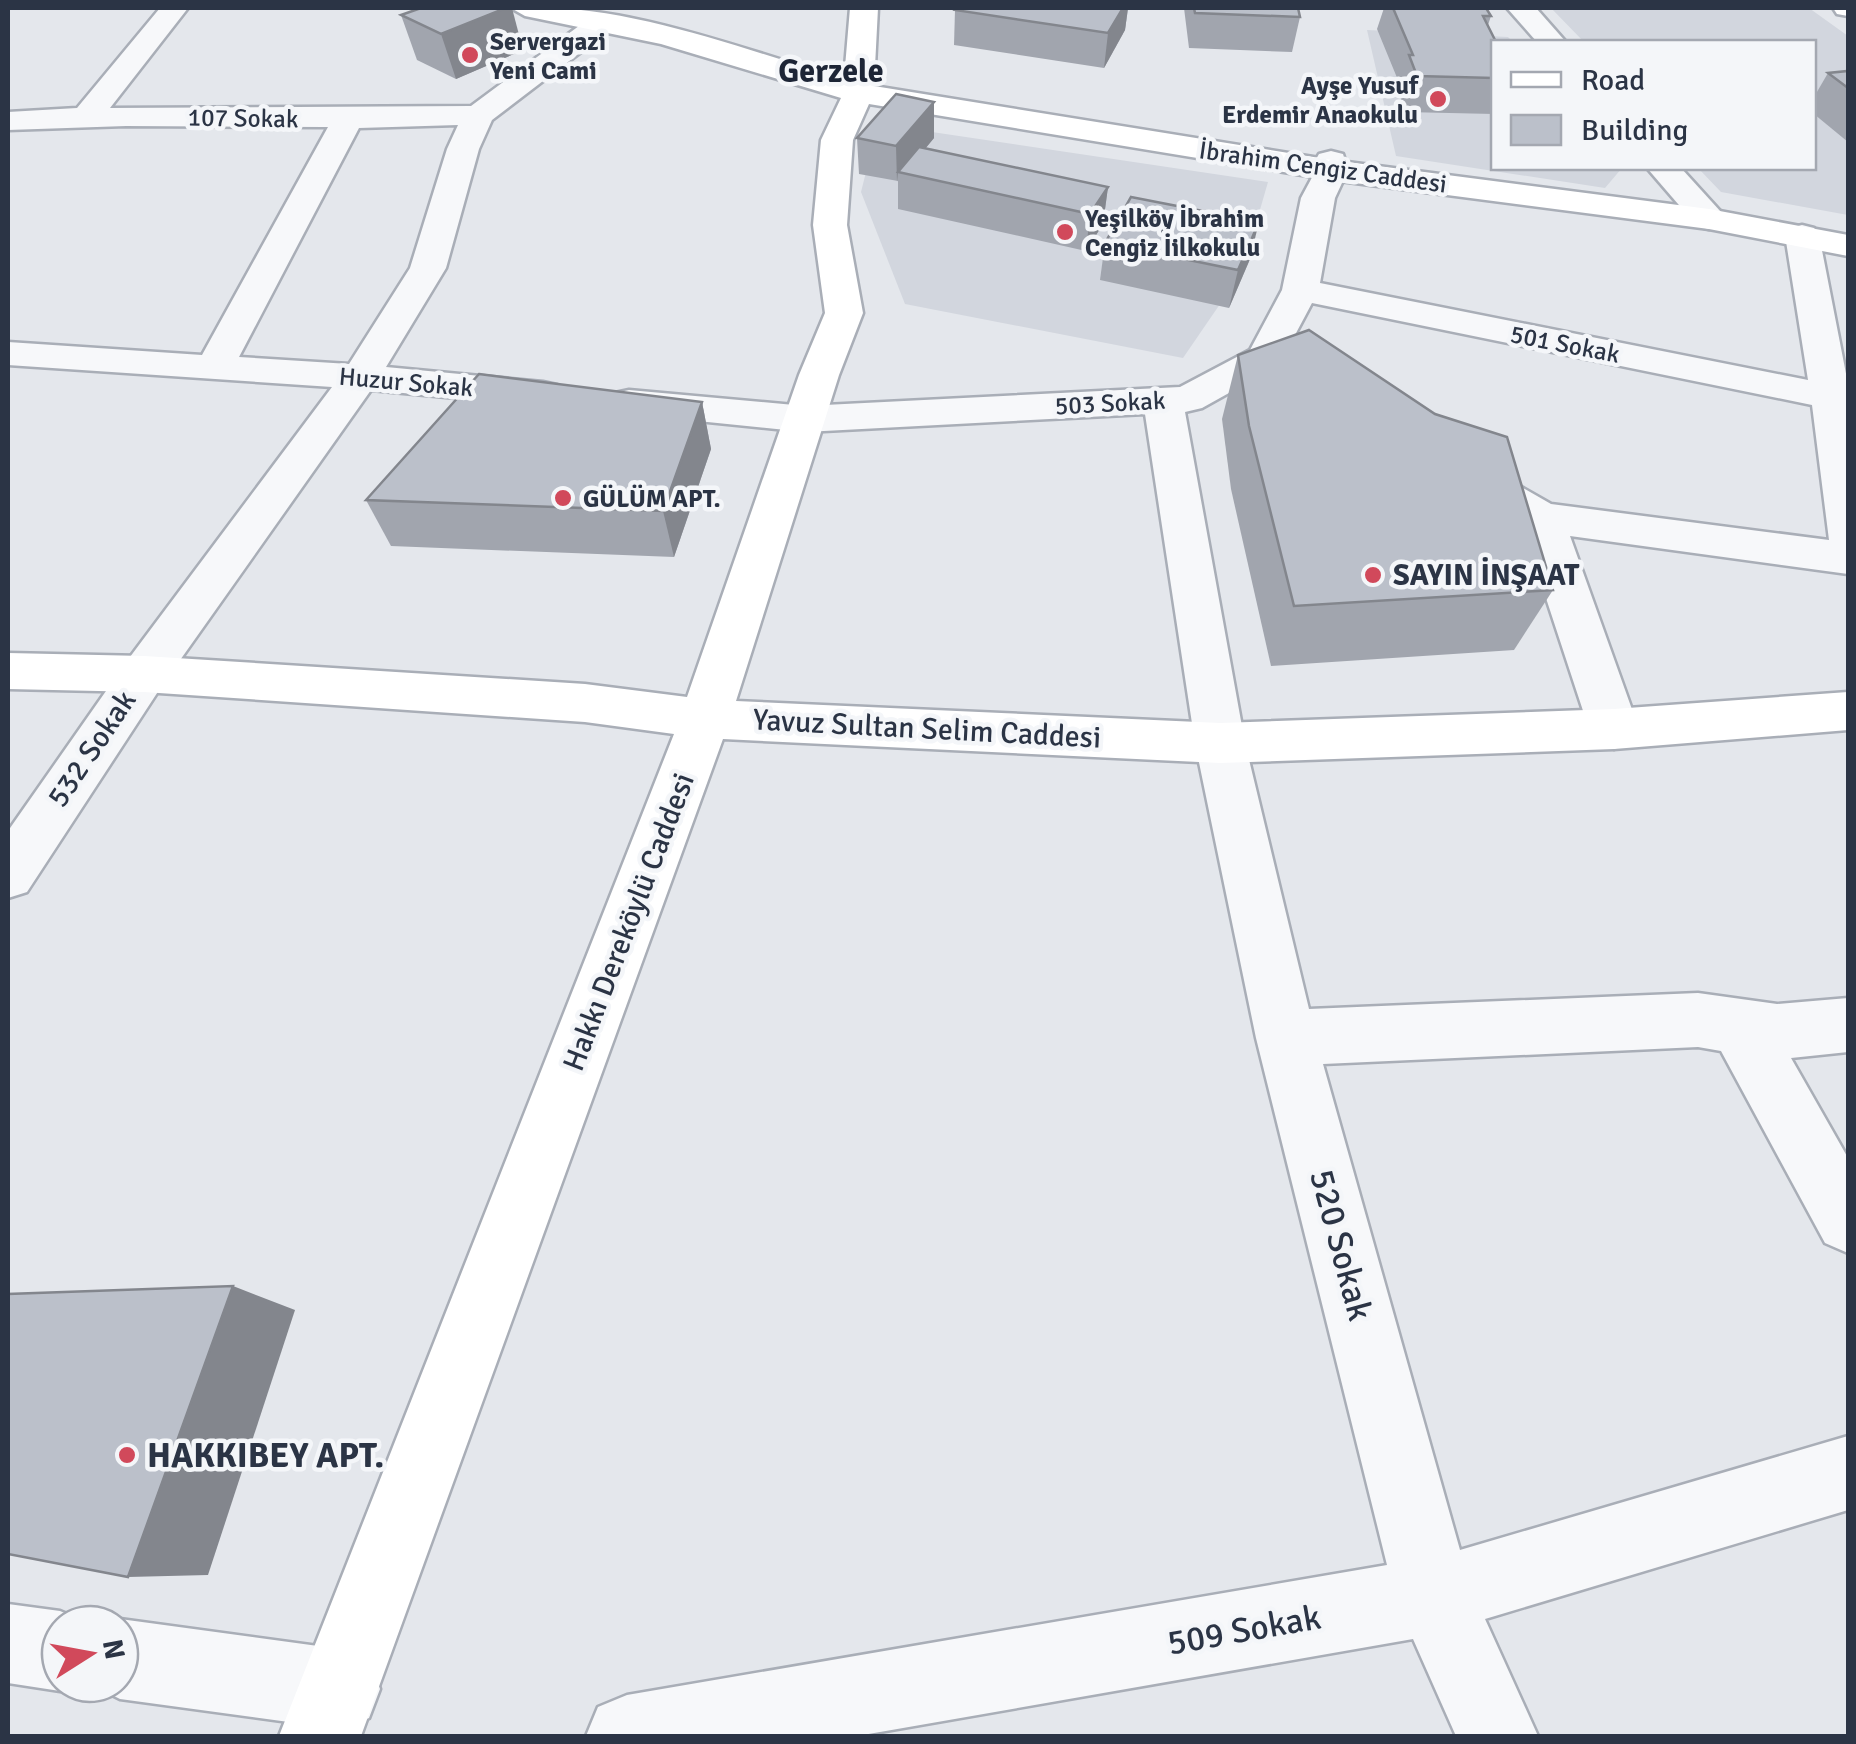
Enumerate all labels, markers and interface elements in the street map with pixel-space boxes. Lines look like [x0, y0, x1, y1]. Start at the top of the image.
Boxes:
place label: Servergazi Yeni Cami [489, 26, 606, 86]
legend [1491, 40, 1816, 170]
marker: Servergazi Yeni Cami [459, 44, 481, 66]
district label: Gerzele [778, 52, 884, 91]
text: Road [1581, 62, 1645, 99]
place label: Ayşe Yusuf Erdemir Anaokulu [1222, 70, 1420, 130]
marker: Ayşe Yusuf Erdemir Anaokulu [1427, 88, 1449, 110]
street label: 107 Sokak [187, 102, 299, 134]
text: Building [1581, 112, 1688, 149]
street label: İbrahim Cengiz Caddesi [1197, 134, 1449, 200]
place label: Yeşilköy İbrahim Cengiz İilkokulu [1084, 203, 1264, 263]
marker: Yeşilköy İbrahim Cengiz İilkokulu [1054, 221, 1076, 243]
street label: 501 Sokak [1508, 318, 1623, 370]
street label: Huzur Sokak [338, 361, 475, 403]
street label: 503 Sokak [1054, 385, 1167, 421]
place label: GÜLÜM APT. [583, 483, 721, 514]
marker: GÜLÜM APT. [552, 487, 574, 509]
place label: SAYIN İNŞAAT [1393, 557, 1580, 594]
marker: SAYIN İNŞAAT [1362, 564, 1384, 586]
street label: 532 Sokak [40, 684, 144, 814]
street label: Yavuz Sultan Selim Caddesi [752, 701, 1102, 757]
street label: Hakkı Dereköylü Caddesi [555, 768, 703, 1076]
street label: 520 Sokak [1300, 1165, 1382, 1325]
place label: HAKKIBEY APT. [147, 1434, 384, 1477]
marker: HAKKIBEY APT. [116, 1444, 138, 1466]
street label: 509 Sokak [1164, 1595, 1324, 1665]
north arrow [40, 1604, 140, 1704]
text: N [95, 1637, 132, 1662]

